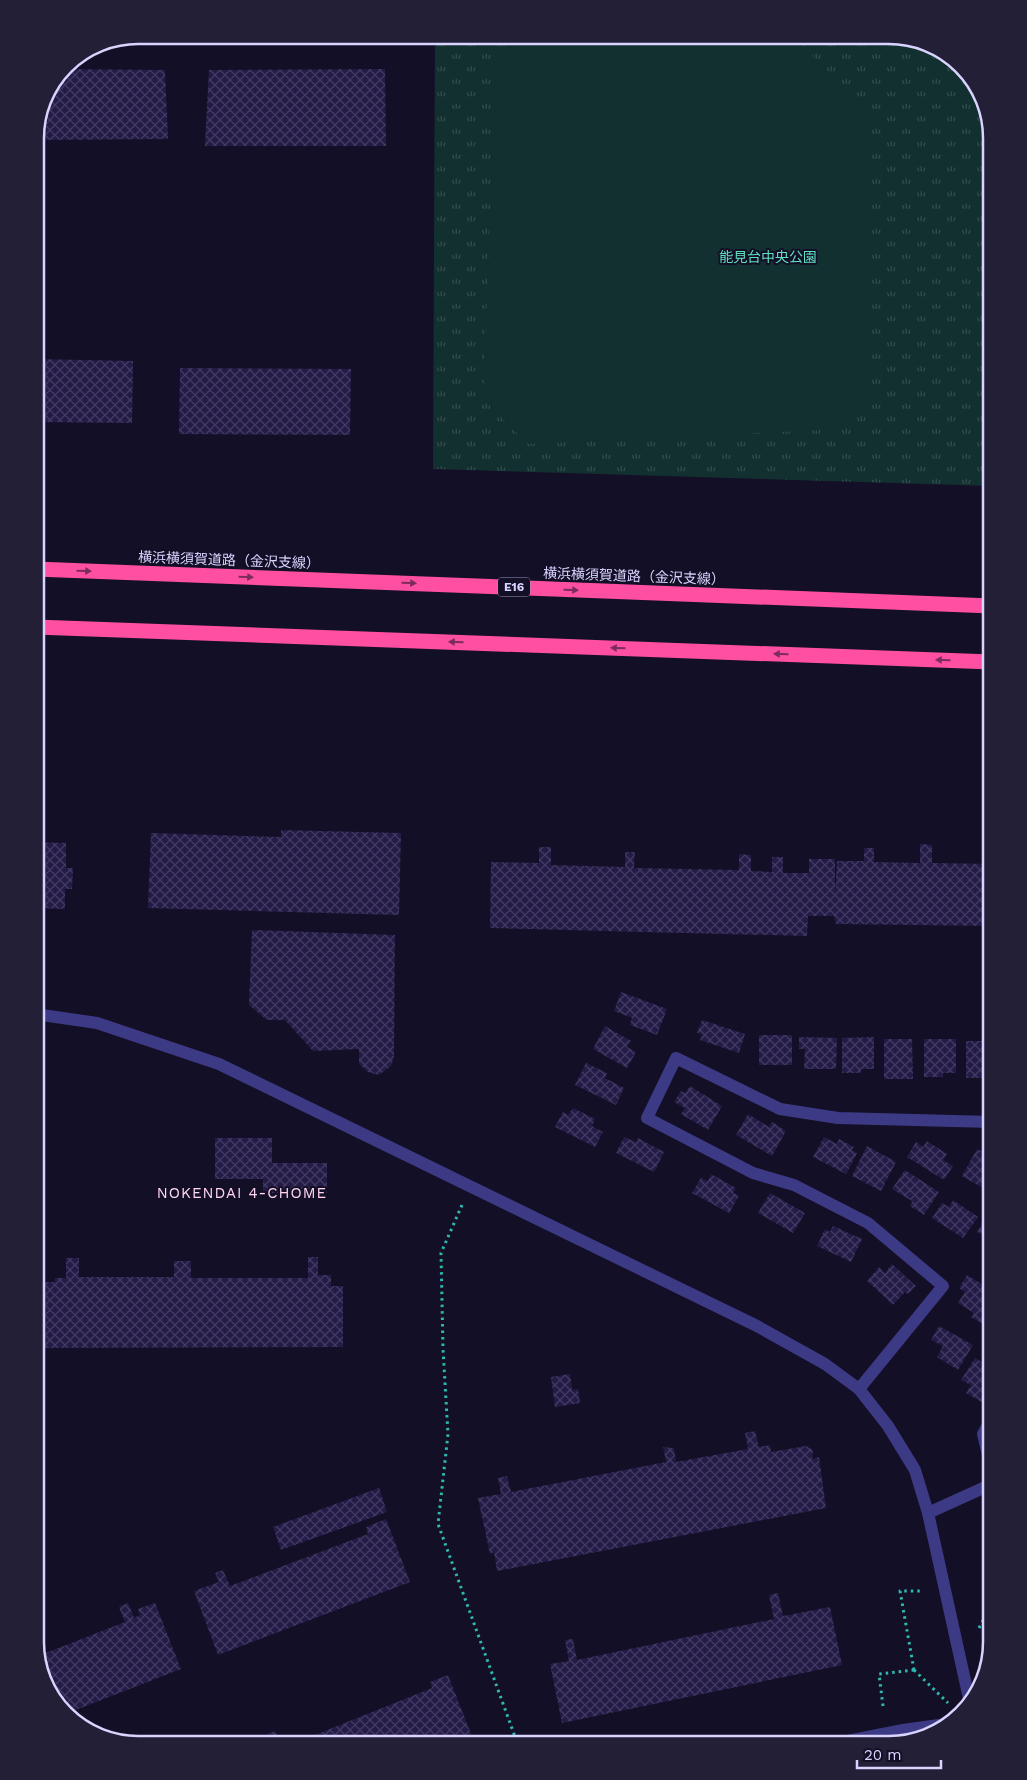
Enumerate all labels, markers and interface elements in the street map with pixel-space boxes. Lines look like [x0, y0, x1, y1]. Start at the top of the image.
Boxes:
park label: 能見台中央公園 [719, 249, 817, 265]
street label: 横浜横須賀道路（金沢支線） [138, 549, 320, 571]
street label: 横浜横須賀道路（金沢支線） [543, 565, 725, 587]
one-way arrow [76, 567, 92, 575]
one-way arrow [238, 573, 254, 581]
road number: E16 [498, 578, 530, 596]
one-way arrow [401, 580, 417, 588]
one-way arrow [563, 586, 579, 594]
one-way arrow [448, 638, 464, 646]
one-way arrow [610, 644, 626, 652]
one-way arrow [773, 650, 789, 658]
one-way arrow [935, 655, 951, 663]
district label: NOKENDAI 4-CHOME [157, 1184, 327, 1202]
scale bar [857, 1738, 941, 1770]
text: 20 m [864, 1746, 902, 1764]

